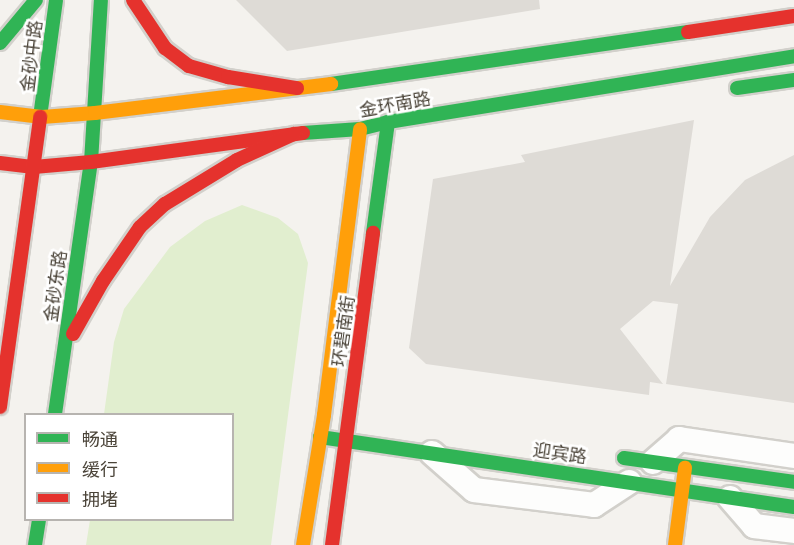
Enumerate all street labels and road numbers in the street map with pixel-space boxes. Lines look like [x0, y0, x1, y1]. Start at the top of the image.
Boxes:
street label: 金砂中路 [16, 19, 46, 93]
street label: 金环南路 [358, 87, 432, 121]
street label: 金砂东路 [39, 249, 71, 323]
street label: 环碧南街 [327, 294, 359, 368]
street label: 迎宾路 [532, 439, 588, 467]

